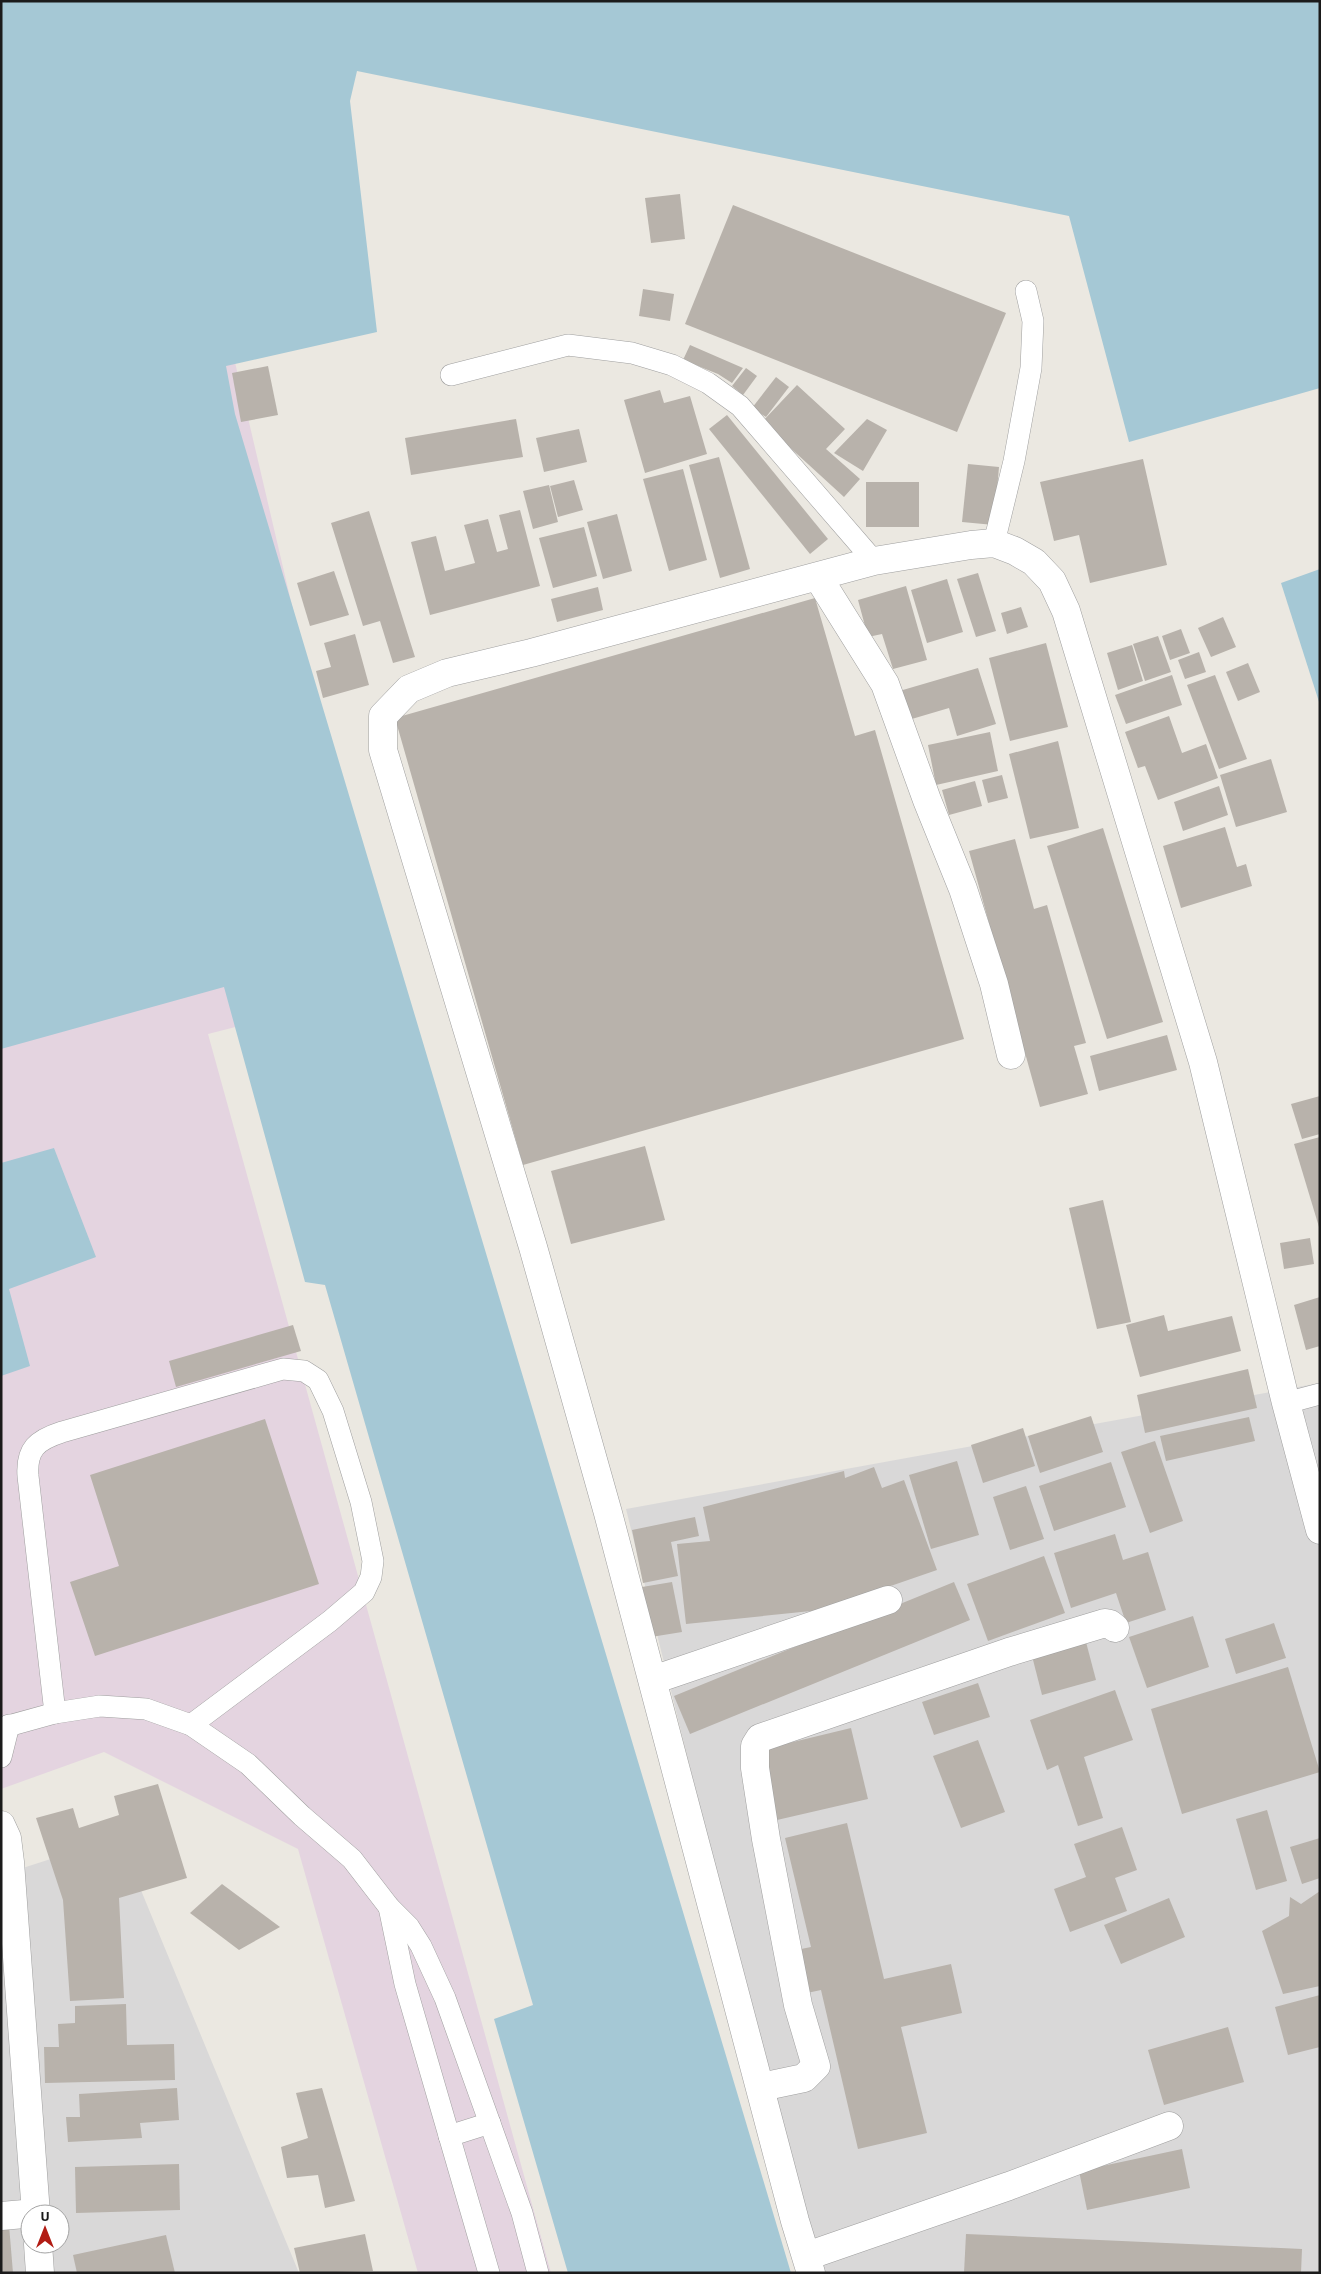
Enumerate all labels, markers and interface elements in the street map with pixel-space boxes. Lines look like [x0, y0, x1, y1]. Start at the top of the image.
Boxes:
north arrow [20, 2204, 70, 2254]
text: U [40, 2205, 50, 2226]

